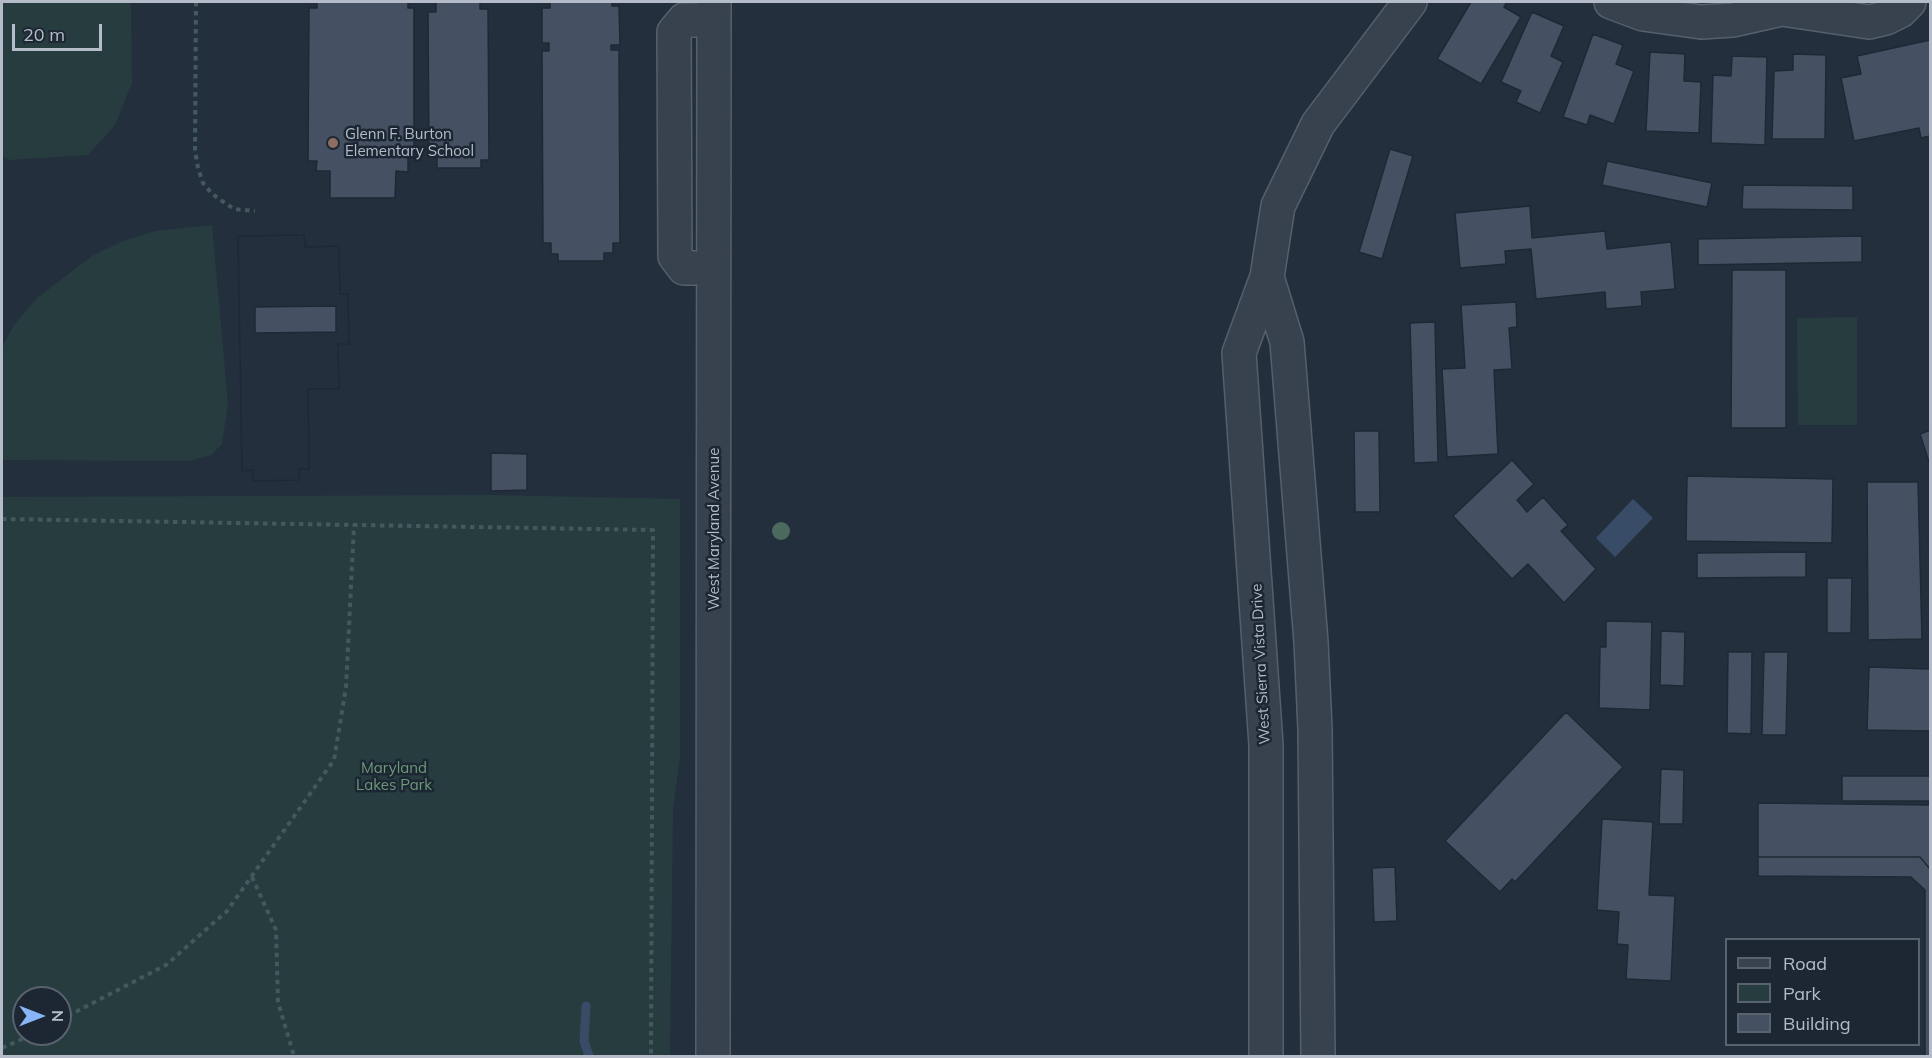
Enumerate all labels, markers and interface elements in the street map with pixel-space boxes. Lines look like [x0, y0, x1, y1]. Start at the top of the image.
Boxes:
scale bar [15, 12, 105, 50]
text: 20 m [23, 23, 65, 46]
place label: Glenn F. Burton Elementary School [345, 125, 474, 160]
marker: Glenn F. Burton Elementary School [326, 136, 340, 150]
street label: West Maryland Avenue [705, 448, 723, 610]
street label: West Sierra Vista Drive [1248, 583, 1274, 745]
park label: Maryland Lakes Park [356, 759, 432, 794]
legend [1725, 938, 1920, 1046]
text: Road [1783, 952, 1827, 975]
text: Park [1783, 982, 1821, 1005]
north arrow [12, 986, 72, 1046]
text: N [48, 1010, 68, 1022]
text: Building [1783, 1012, 1851, 1035]

